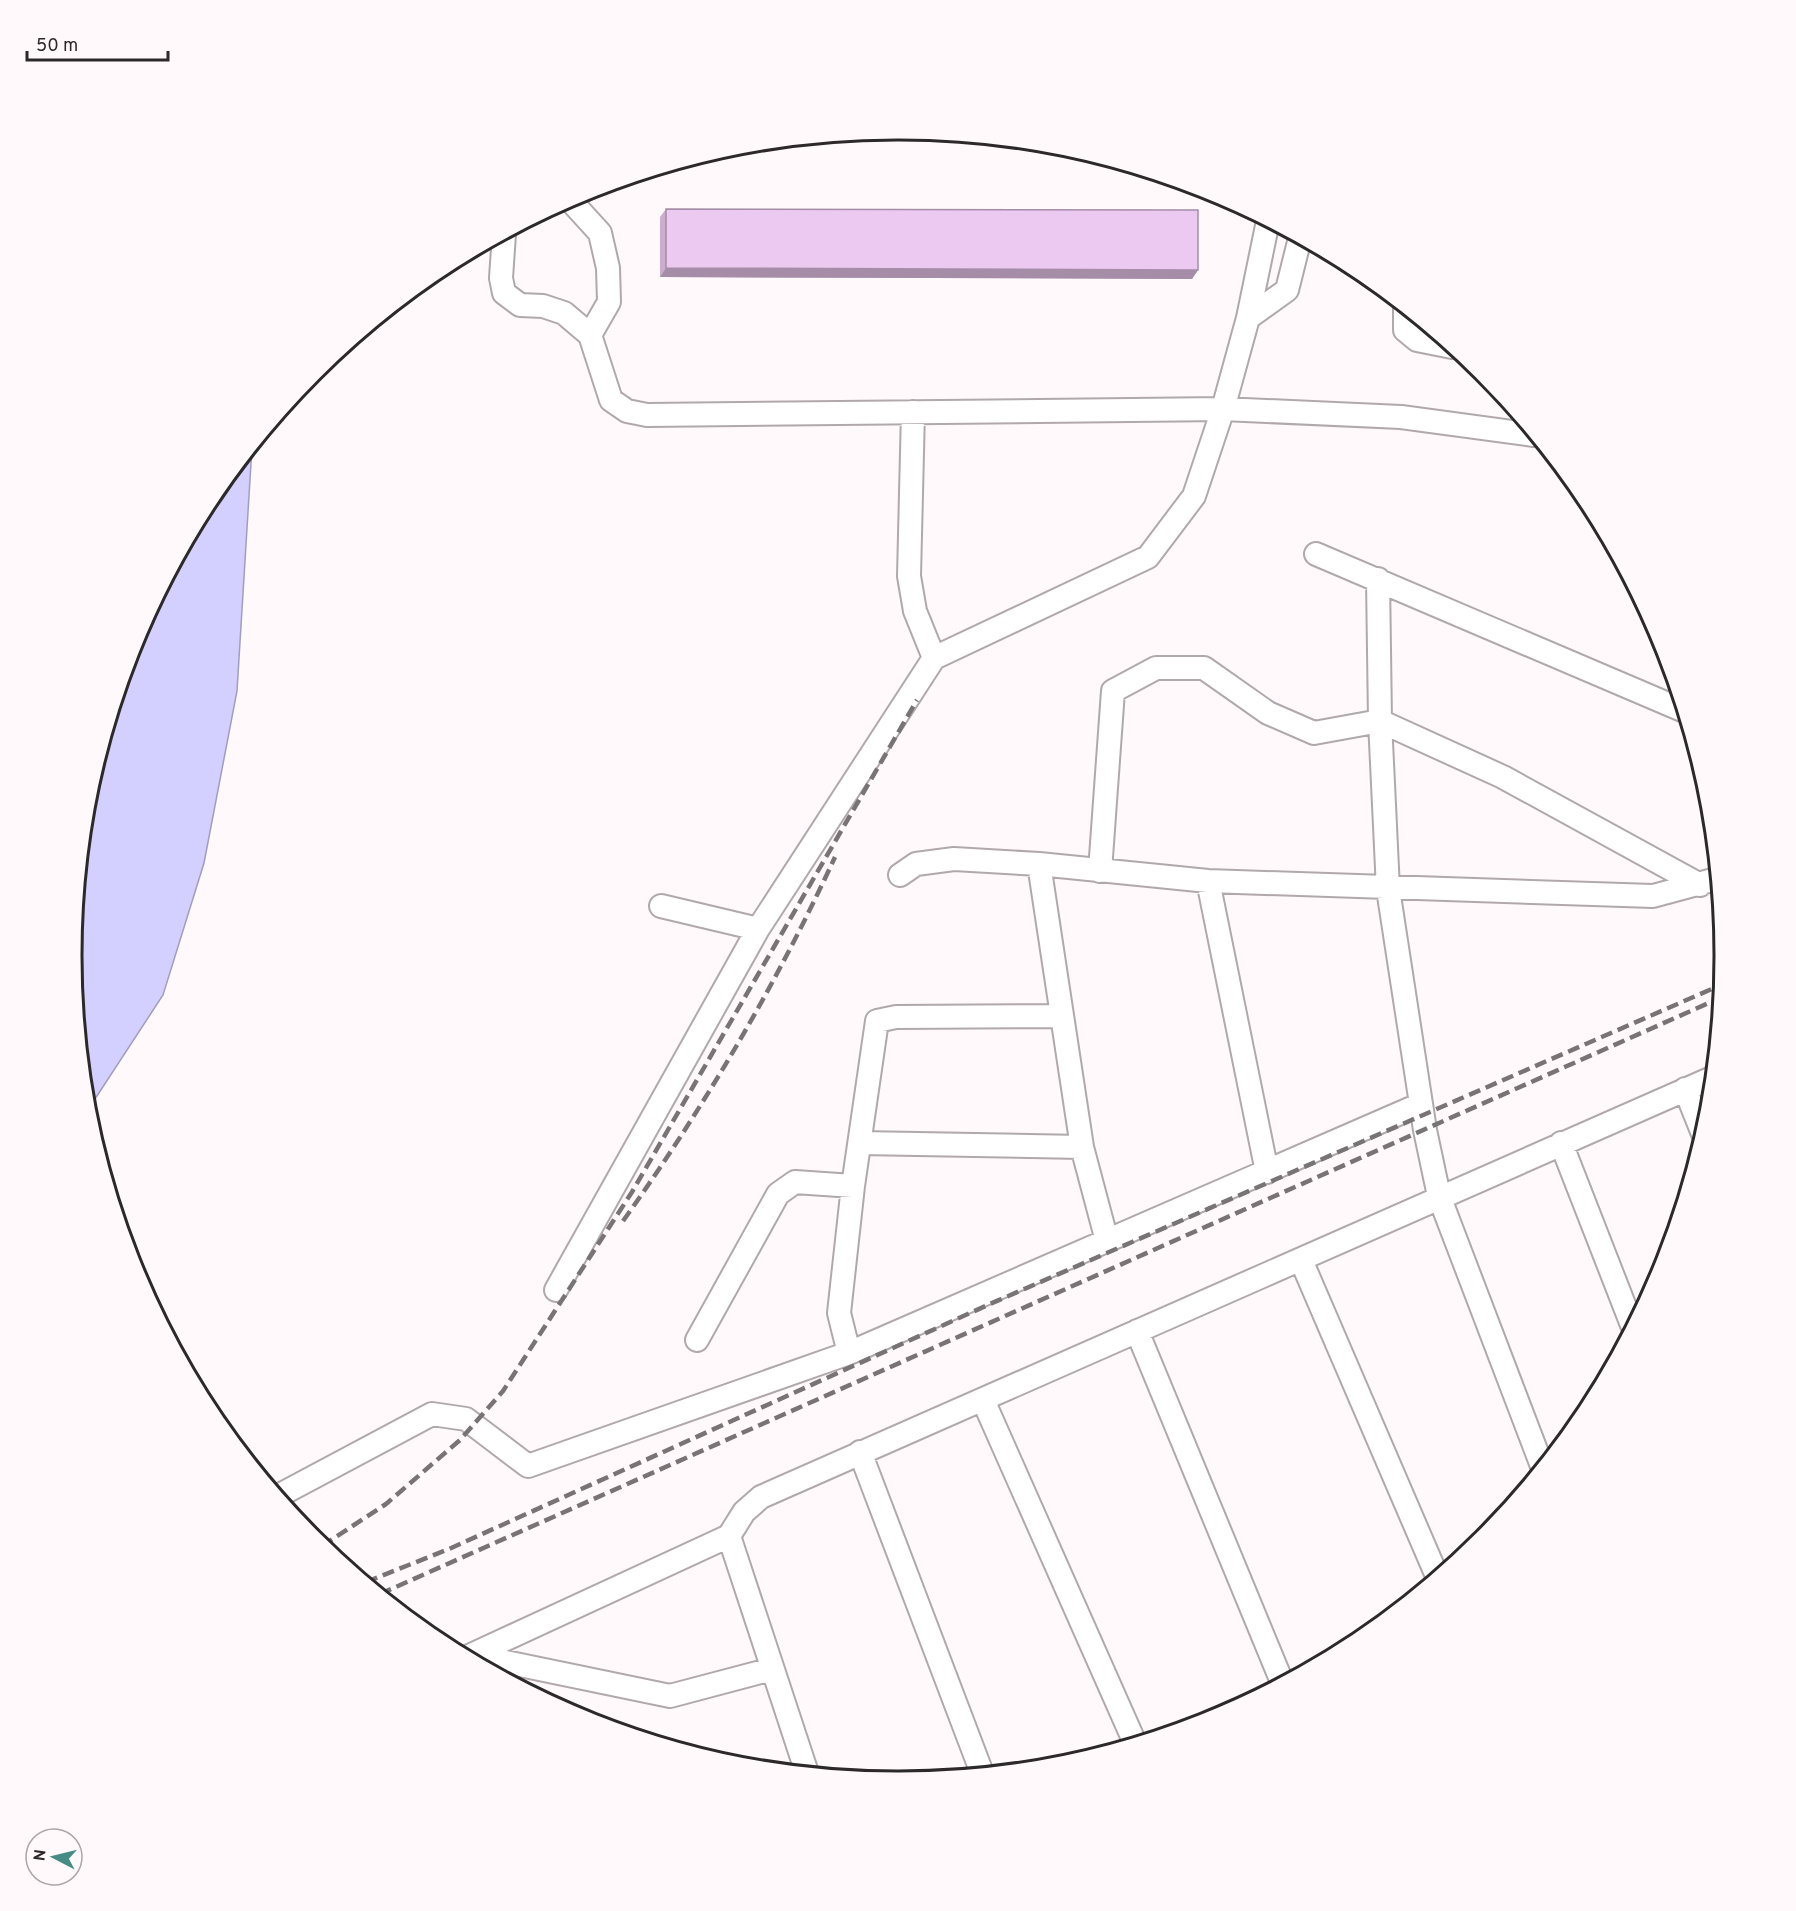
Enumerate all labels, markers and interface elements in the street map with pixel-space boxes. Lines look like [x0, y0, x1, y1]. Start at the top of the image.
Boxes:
scale bar [27, 24, 168, 62]
text: 50 m [36, 35, 78, 58]
north arrow [24, 1827, 84, 1887]
text: N [30, 1848, 52, 1862]

